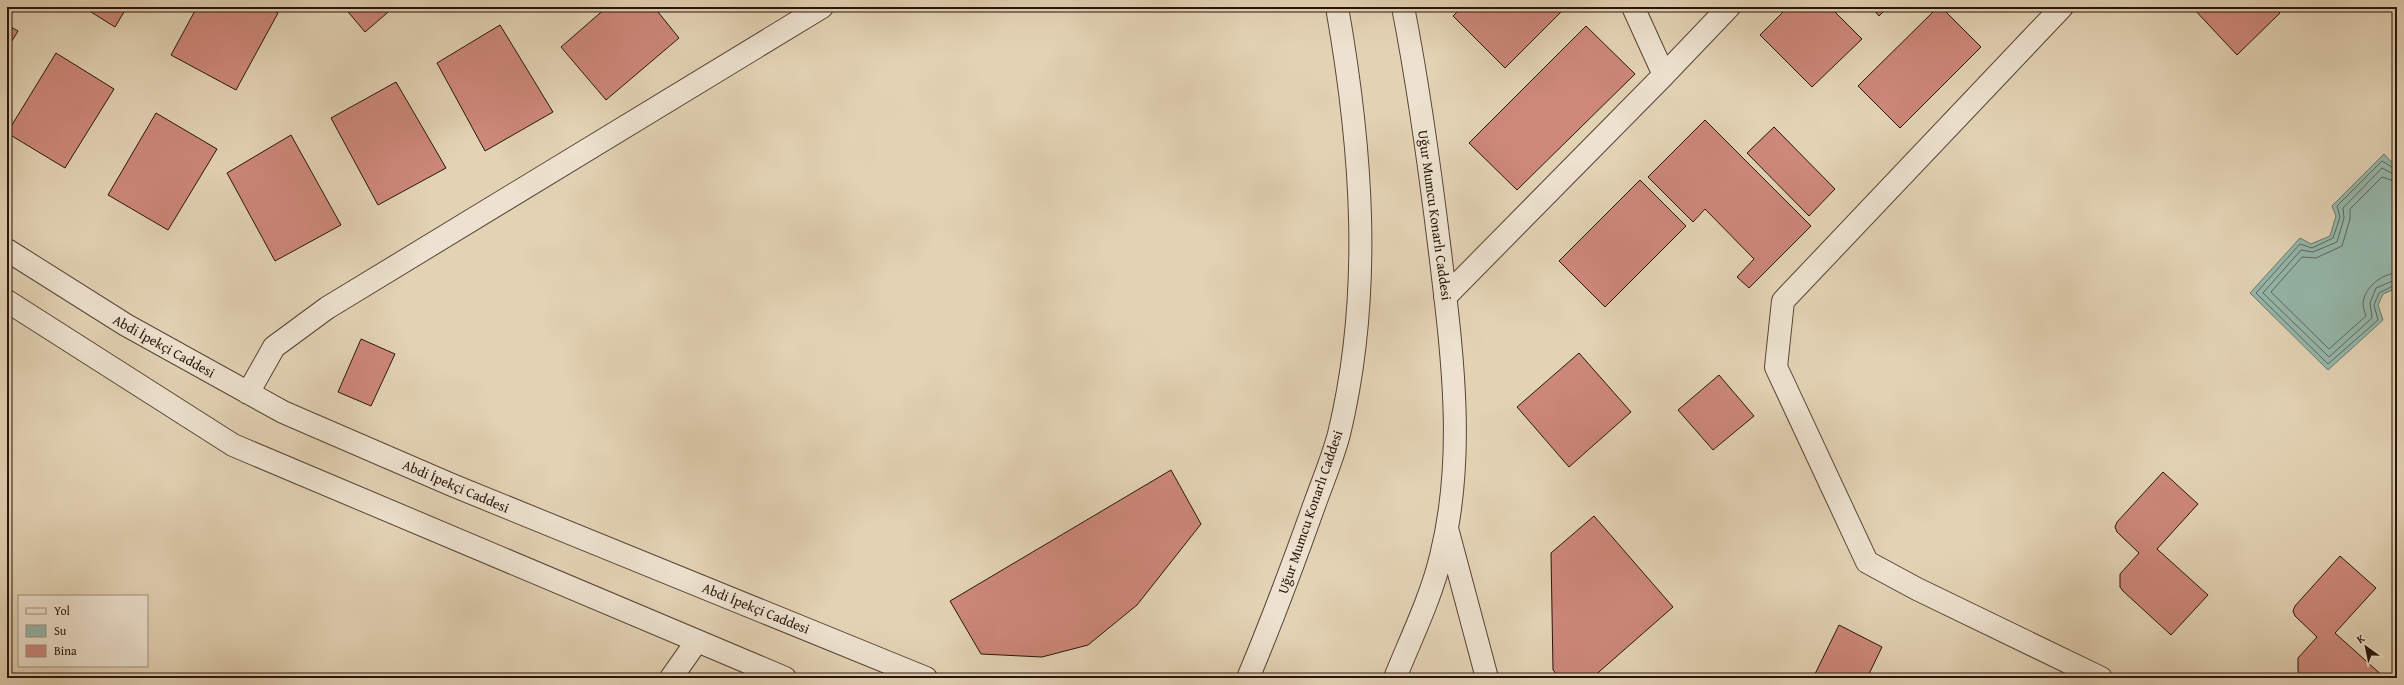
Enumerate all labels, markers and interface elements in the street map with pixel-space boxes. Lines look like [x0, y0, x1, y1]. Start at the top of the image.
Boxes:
street label: Uğur Mumcu Konarlı Caddesi [1413, 129, 1457, 302]
street label: Abdi İpekçi Caddesi [109, 310, 219, 382]
street label: Uğur Mumcu Konarlı Caddesi [1273, 427, 1347, 596]
street label: Abdi İpekçi Caddesi [400, 454, 513, 518]
street label: Abdi İpekçi Caddesi [699, 577, 813, 639]
legend [18, 595, 148, 667]
text: Yol [54, 602, 71, 619]
text: Su [54, 622, 67, 639]
north arrow [2346, 627, 2386, 667]
text: K [2353, 630, 2368, 647]
text: Bina [54, 642, 77, 659]

